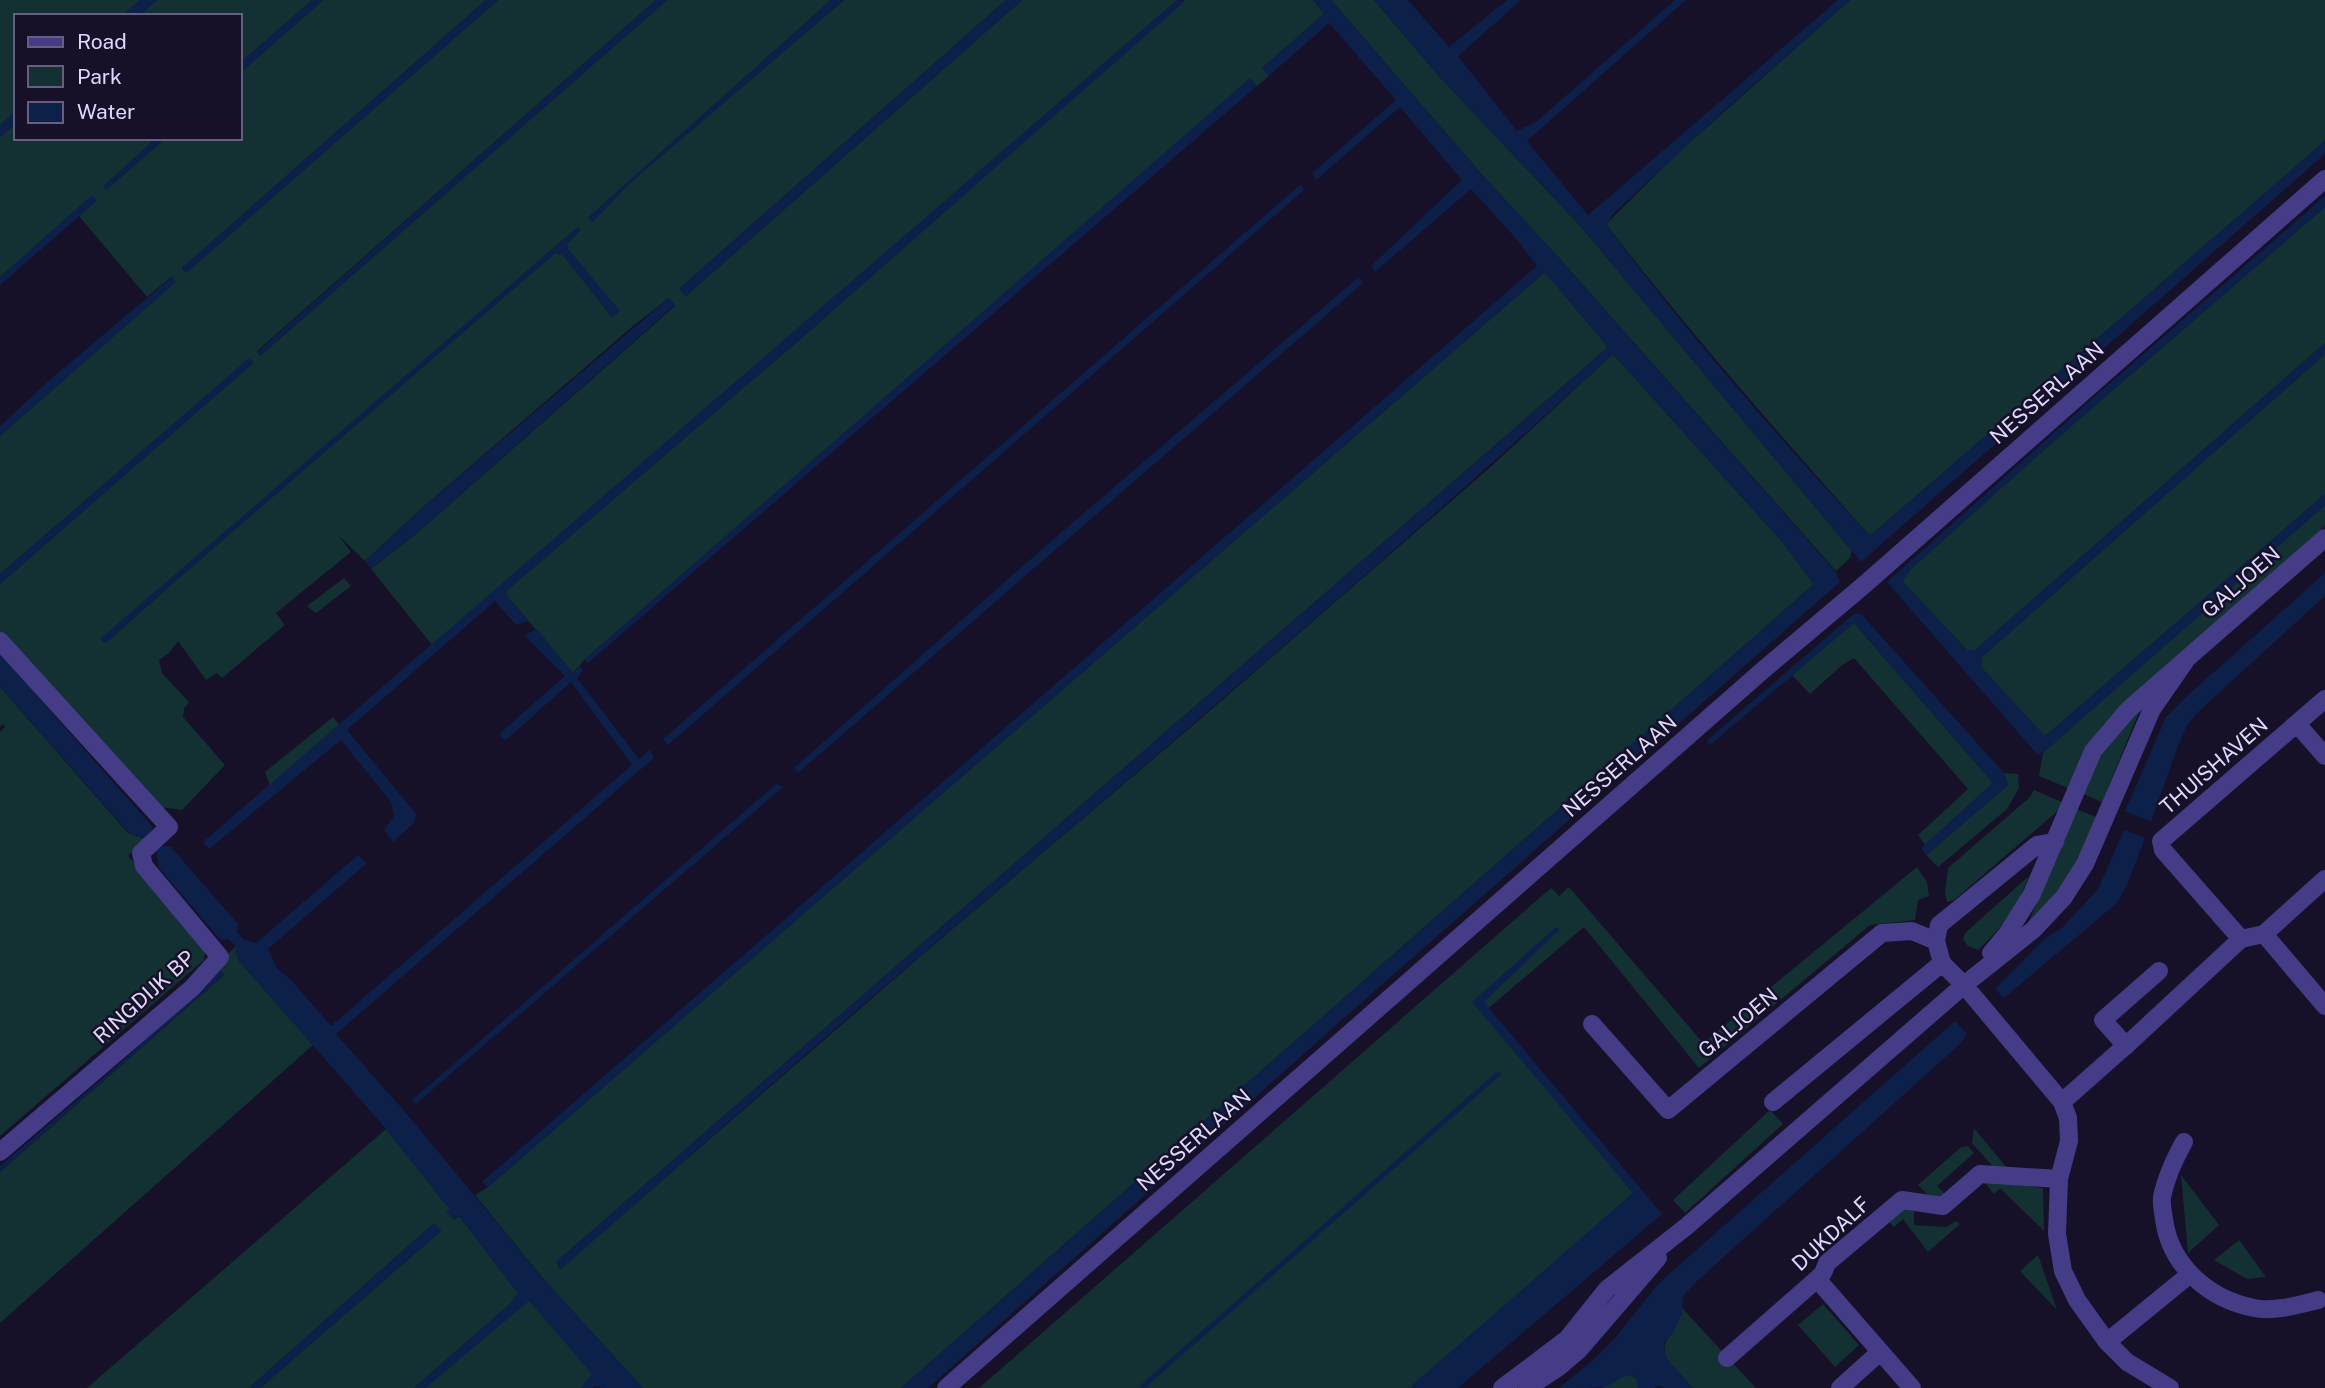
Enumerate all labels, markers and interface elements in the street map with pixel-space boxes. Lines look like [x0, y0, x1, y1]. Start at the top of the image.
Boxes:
legend [14, 14, 242, 140]
text: Road [77, 29, 127, 54]
text: Park [77, 64, 122, 89]
text: Water [77, 99, 135, 124]
street label: NESSERLAAN [1985, 336, 2109, 449]
street label: GALJOEN [2196, 541, 2285, 622]
street label: NESSERLAAN [1558, 709, 1682, 822]
street label: THUISHAVEN [2155, 712, 2273, 819]
street label: RINGDIJK BP [88, 945, 199, 1048]
street label: GALJOEN [1693, 982, 1782, 1063]
street label: NESSERLAAN [1132, 1083, 1256, 1196]
street label: DUKDALF [1787, 1191, 1875, 1276]

